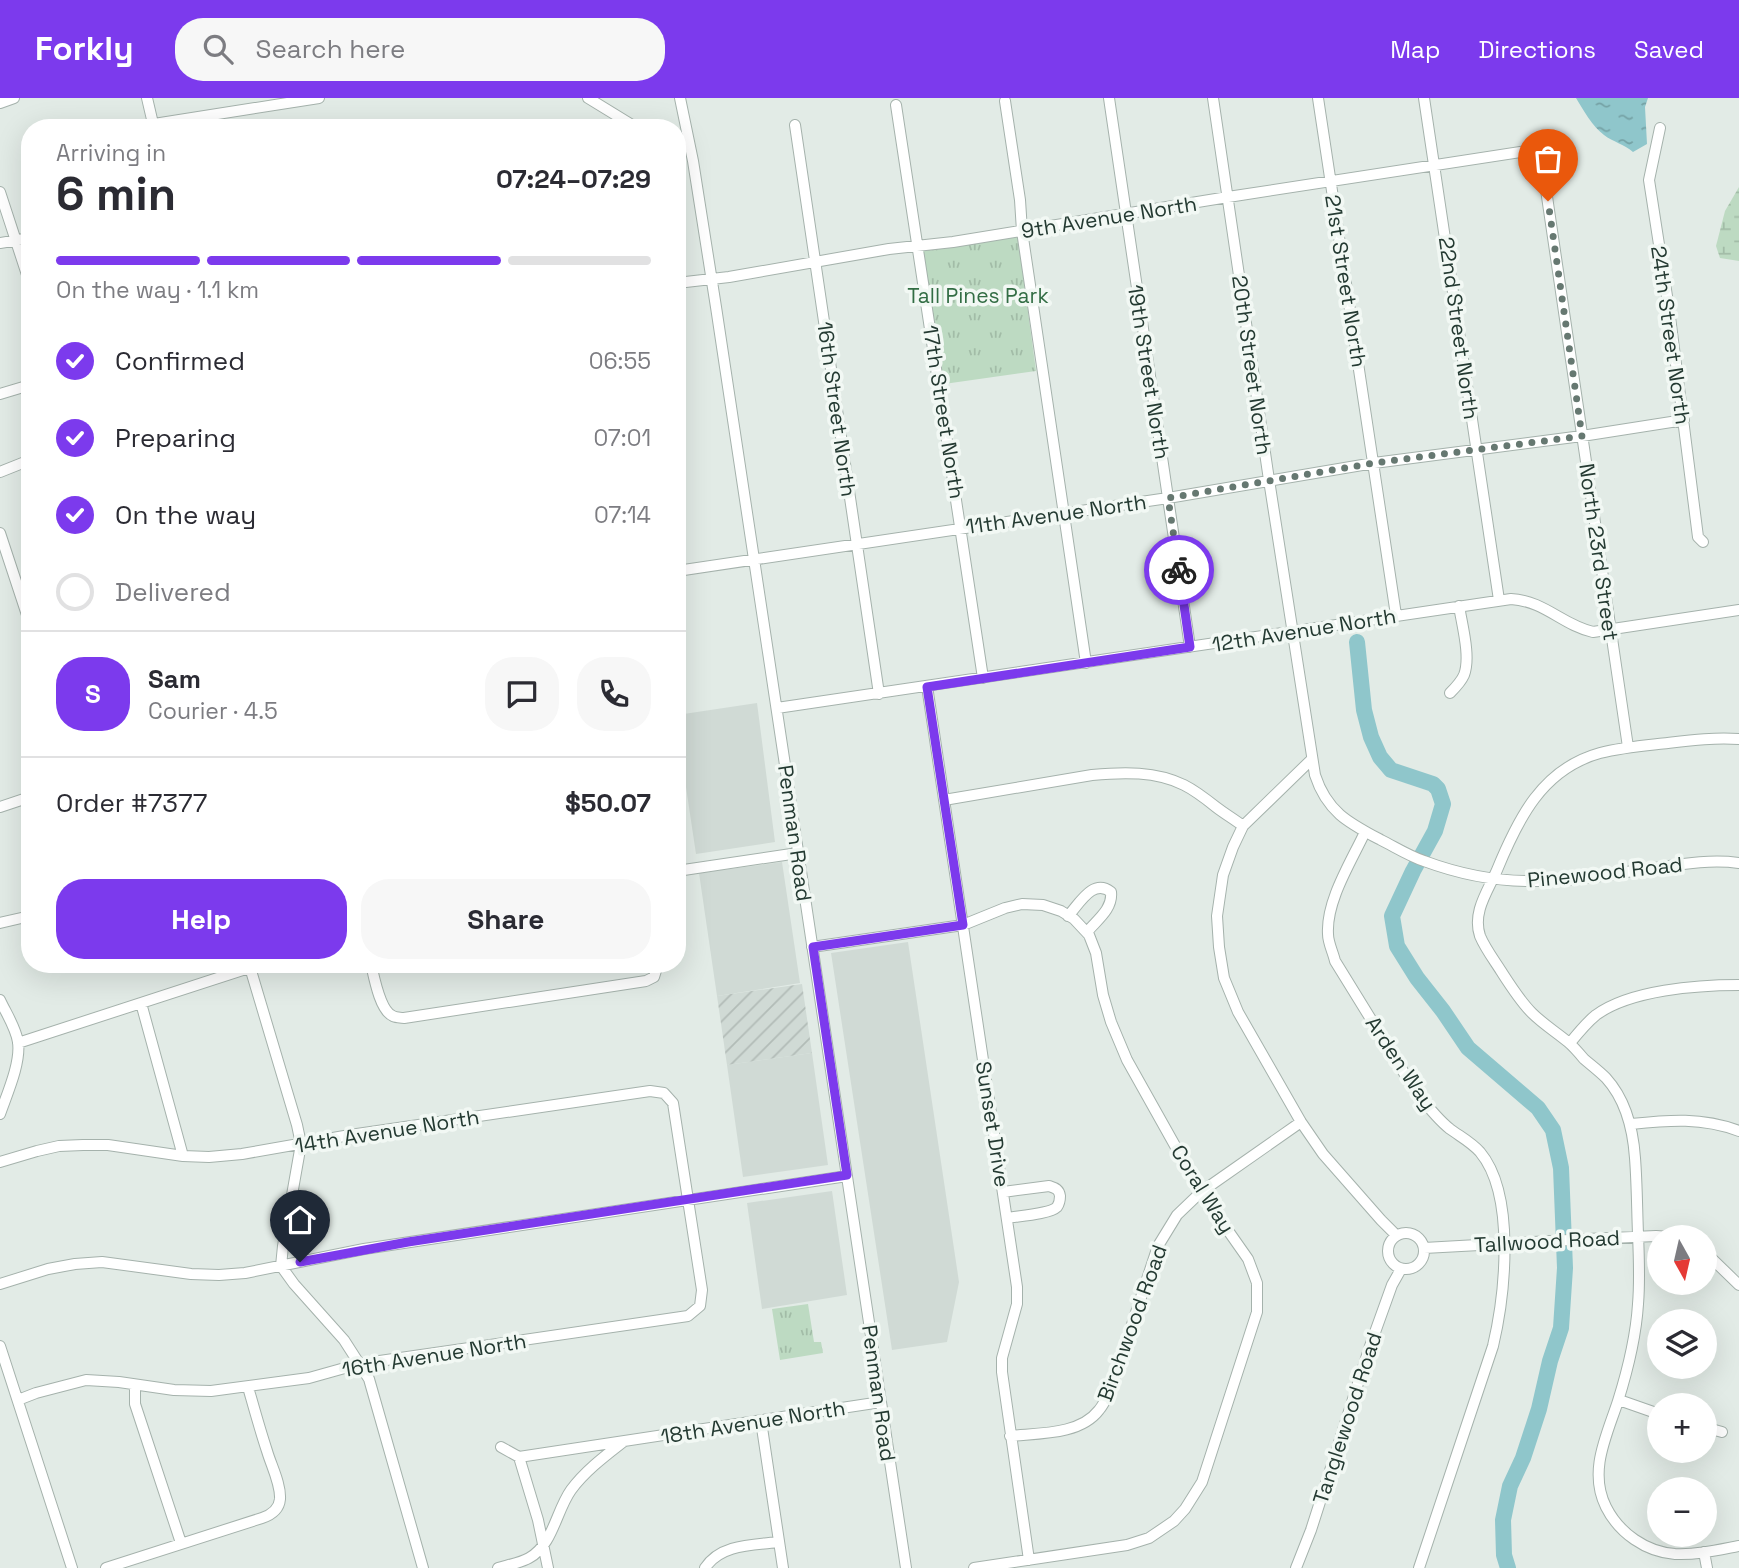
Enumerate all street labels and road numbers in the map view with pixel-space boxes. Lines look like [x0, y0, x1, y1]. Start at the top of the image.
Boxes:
street label: 9th Avenue North [1019, 190, 1199, 244]
street label: 21st Street North [1319, 193, 1373, 369]
street label: 22nd Street North [1433, 235, 1485, 421]
street label: 24th Street North [1645, 244, 1697, 426]
street label: 20th Street North [1226, 274, 1278, 456]
street label: 19th Street North [1122, 283, 1176, 461]
street label: 16th Street North [811, 320, 863, 498]
street label: 17th Street North [917, 323, 971, 501]
street label: North 23rd Street [1573, 462, 1625, 642]
street label: 11th Avenue North [964, 488, 1148, 540]
street label: 12th Avenue North [1210, 602, 1398, 658]
street label: Penman Road [772, 763, 818, 903]
street label: Pinewood Road [1526, 850, 1684, 894]
street label: Arden Way [1360, 1011, 1442, 1115]
street label: Sunset Drive [970, 1059, 1016, 1189]
street label: 14th Avenue North [293, 1103, 481, 1159]
street label: Coral Way [1165, 1140, 1241, 1238]
street label: Tallwood Road [1473, 1224, 1621, 1258]
street label: Birchwood Road [1091, 1241, 1173, 1405]
street label: Penman Road [856, 1323, 902, 1463]
street label: 16th Avenue North [340, 1327, 528, 1383]
street label: Tanglewood Road [1306, 1329, 1388, 1507]
street label: 18th Avenue North [659, 1394, 847, 1450]

